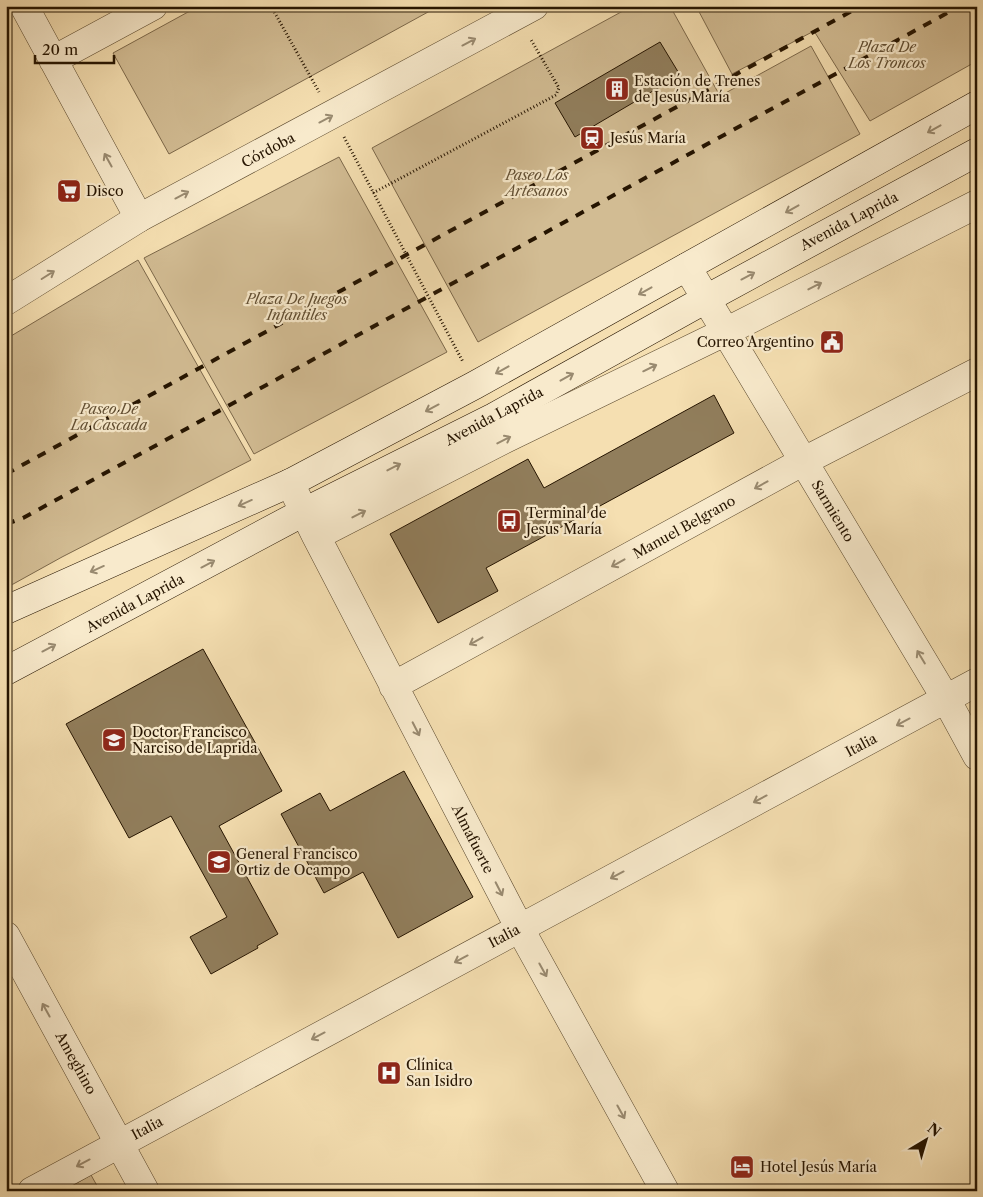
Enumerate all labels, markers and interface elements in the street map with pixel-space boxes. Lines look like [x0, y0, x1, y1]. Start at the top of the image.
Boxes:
scale bar [35, 32, 114, 64]
one-way arrow [461, 37, 476, 47]
park label: Plaza De Los Troncos [847, 38, 927, 72]
text: 20 m [42, 40, 78, 59]
place label: Estación de Trenes de Jesús María [634, 72, 760, 106]
building icon: Estación de Trenes de Jesús María [604, 76, 630, 102]
one-way arrow [318, 114, 333, 124]
one-way arrow [927, 124, 942, 134]
station icon: Jesús María [579, 125, 605, 151]
street label: Córdoba [238, 128, 298, 172]
place label: Jesús María [608, 129, 687, 147]
one-way arrow [102, 153, 112, 168]
park label: Paseo Los Artesanos [503, 166, 569, 200]
supermarket icon: Disco [56, 178, 82, 204]
place label: Disco [86, 182, 124, 200]
street label: Avenida Laprida [796, 187, 902, 255]
one-way arrow [174, 190, 189, 200]
one-way arrow [786, 204, 800, 214]
one-way arrow [40, 269, 54, 279]
one-way arrow [741, 271, 756, 281]
one-way arrow [807, 281, 822, 290]
one-way arrow [637, 286, 652, 296]
park label: Plaza De Juegos Infantiles [245, 290, 349, 324]
public building icon: Correo Argentino [819, 329, 845, 355]
place label: Correo Argentino [697, 333, 814, 351]
one-way arrow [642, 363, 657, 373]
one-way arrow [496, 365, 510, 375]
one-way arrow [559, 371, 573, 381]
street label: Avenida Laprida [441, 382, 547, 450]
park label: Paseo De La Cascada [70, 400, 148, 434]
one-way arrow [425, 403, 440, 413]
one-way arrow [496, 434, 511, 444]
one-way arrow [387, 462, 402, 472]
street label: Sarmiento [808, 477, 858, 545]
one-way arrow [754, 480, 768, 490]
street label: Manuel Belgrano [630, 491, 738, 563]
one-way arrow [238, 498, 253, 508]
place label: Terminal de Jesús María [524, 504, 607, 538]
bus stop icon: Terminal de Jesús María [496, 508, 522, 534]
one-way arrow [351, 509, 366, 518]
one-way arrow [611, 558, 626, 568]
one-way arrow [200, 559, 215, 568]
one-way arrow [90, 565, 105, 575]
street label: Avenida Laprida [82, 569, 188, 637]
one-way arrow [468, 636, 483, 646]
one-way arrow [42, 643, 56, 653]
one-way arrow [916, 651, 926, 665]
one-way arrow [896, 718, 911, 727]
one-way arrow [412, 721, 421, 736]
place label: Doctor Francisco Narciso de Laprida [132, 723, 258, 757]
school or university icon: Doctor Francisco Narciso de Laprida [101, 727, 127, 753]
street label: Italia [842, 729, 880, 761]
one-way arrow [753, 794, 768, 804]
street label: Almafuerte [447, 801, 498, 877]
place label: General Francisco Ortiz de Ocampo [236, 845, 358, 879]
school or university icon: General Francisco Ortiz de Ocampo [206, 849, 232, 875]
one-way arrow [609, 870, 624, 880]
one-way arrow [495, 881, 504, 896]
street label: Italia [485, 920, 523, 952]
one-way arrow [454, 955, 469, 964]
one-way arrow [538, 962, 548, 977]
one-way arrow [41, 1002, 51, 1017]
street label: Ameghino [51, 1028, 101, 1098]
one-way arrow [311, 1032, 326, 1041]
place label: Clínica San Isidro [406, 1056, 473, 1090]
hospital icon: Clínica San Isidro [376, 1060, 402, 1086]
one-way arrow [617, 1105, 627, 1119]
street label: Italia [128, 1112, 166, 1144]
north arrow [900, 1114, 950, 1164]
text: N [924, 1119, 944, 1141]
hotel icon: Hotel Jesús María [729, 1154, 755, 1180]
one-way arrow [75, 1158, 90, 1168]
place label: Hotel Jesús María [760, 1158, 877, 1176]

